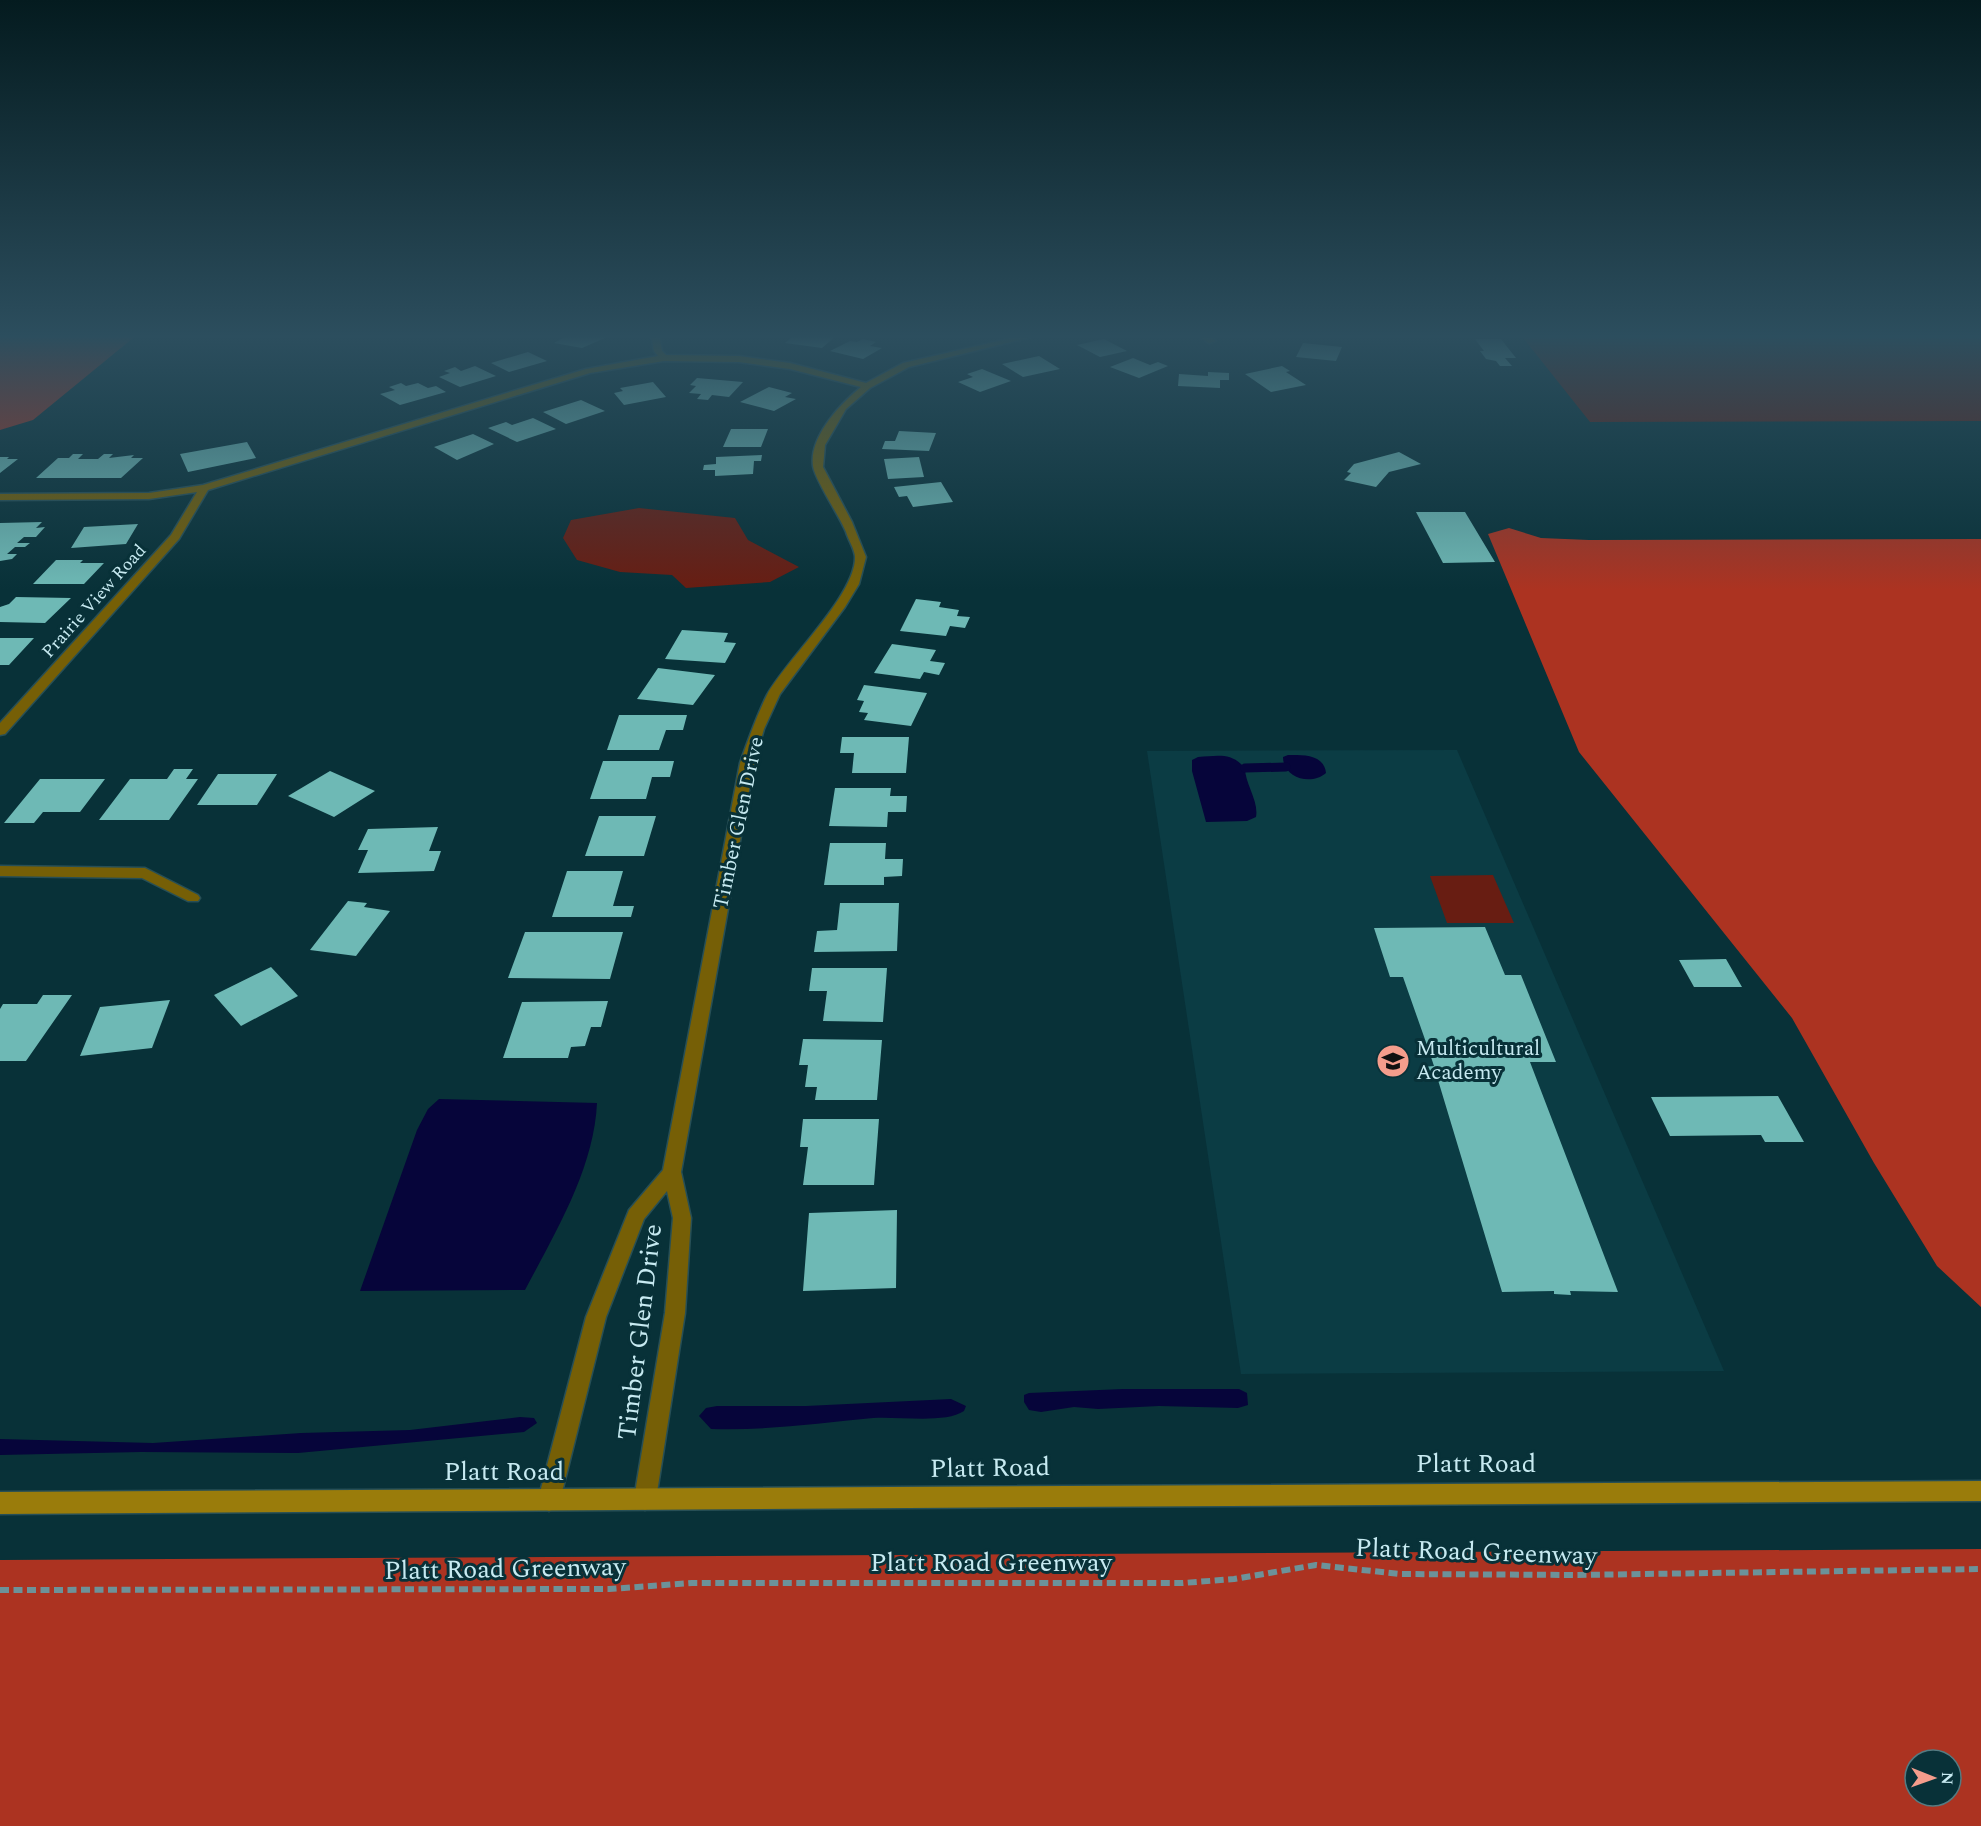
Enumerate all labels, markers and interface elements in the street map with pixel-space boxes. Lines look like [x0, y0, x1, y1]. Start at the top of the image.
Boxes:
street label: Prairie View Road [35, 538, 153, 664]
street label: Timber Glen Drive [705, 734, 773, 912]
place label: Multicultural Academy [1416, 1033, 1540, 1089]
school or university icon: Multicultural Academy [1375, 1043, 1411, 1079]
street label: Timber Glen Drive [607, 1222, 673, 1442]
street label: Platt Road [1416, 1444, 1536, 1484]
street label: Platt Road [929, 1447, 1051, 1489]
street label: Platt Road [444, 1452, 564, 1492]
street label: Platt Road Greenway [1354, 1528, 1599, 1576]
street label: Platt Road Greenway [870, 1543, 1113, 1583]
street label: Platt Road Greenway [384, 1547, 628, 1591]
north arrow [1903, 1748, 1963, 1808]
text: N [1935, 1772, 1959, 1785]

